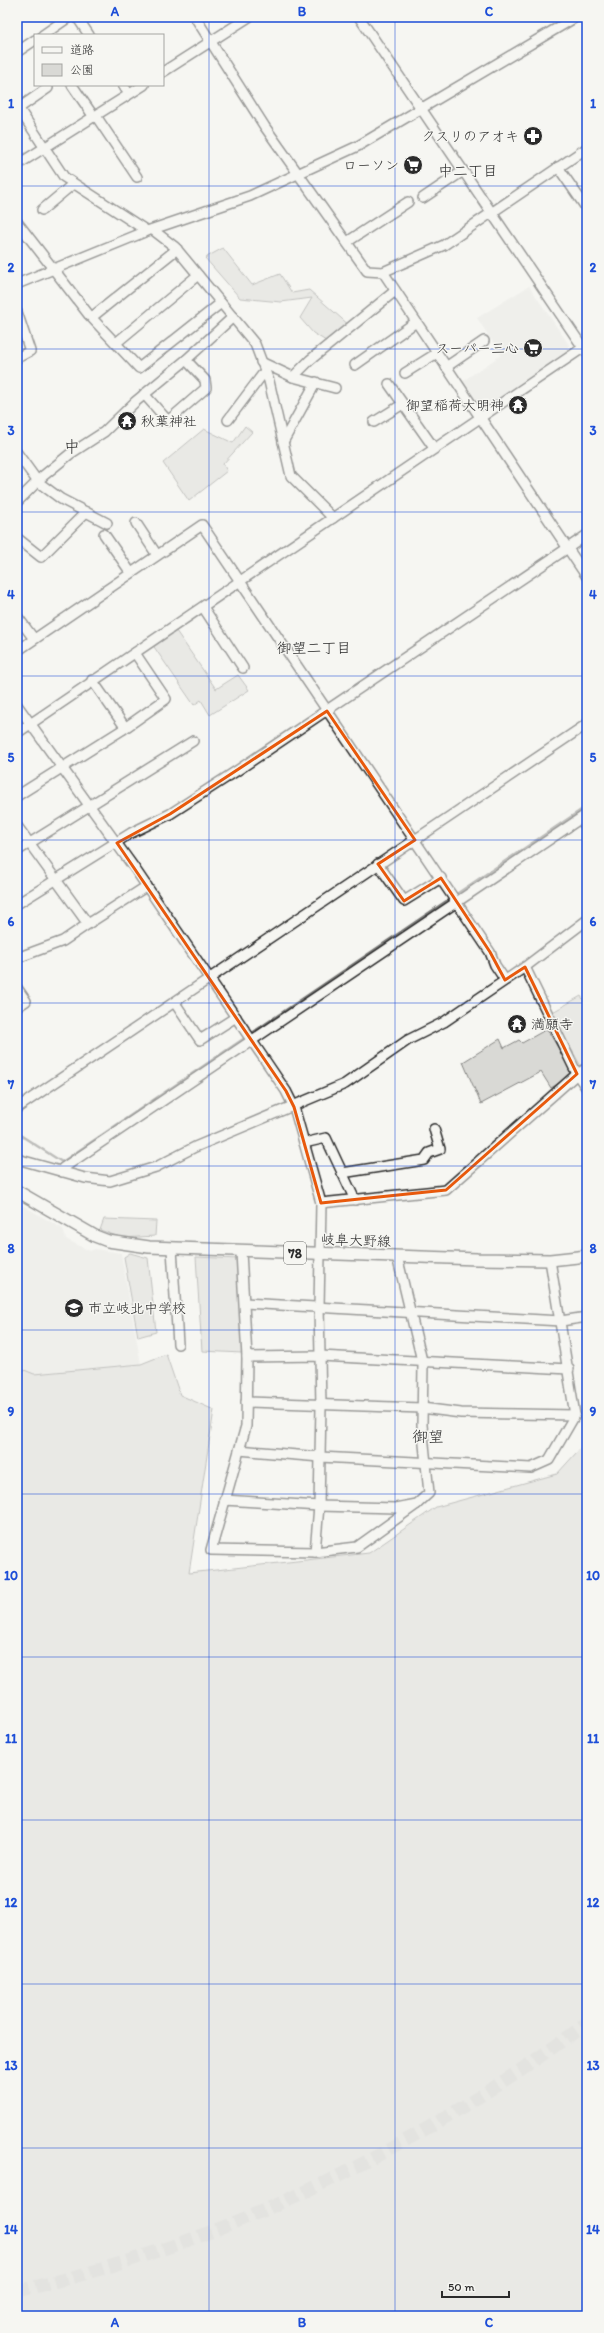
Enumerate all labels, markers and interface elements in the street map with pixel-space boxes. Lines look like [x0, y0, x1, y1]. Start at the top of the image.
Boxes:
text: A [110, 4, 120, 19]
text: B [298, 4, 307, 19]
text: C [485, 4, 494, 19]
legend [34, 34, 164, 86]
text: 道路 [70, 43, 94, 57]
text: 公園 [70, 63, 94, 77]
text: 1 [8, 96, 14, 111]
text: 1 [590, 96, 596, 111]
pharmacy icon: クスリのアオキ [522, 125, 544, 147]
place label: クスリのアオキ [421, 128, 519, 145]
supermarket icon: ローソン [402, 154, 424, 176]
place label: ローソン [343, 157, 399, 174]
district label: 中二丁目 [438, 162, 498, 180]
text: 2 [8, 260, 15, 275]
text: 2 [590, 260, 597, 275]
supermarket icon: スーパー三心 [522, 337, 544, 359]
place label: スーパー三心 [436, 340, 519, 357]
temple icon: 御望稲荷大明神 [507, 394, 529, 416]
place label: 御望稲荷大明神 [406, 397, 504, 414]
temple icon: 秋葉神社 [116, 410, 138, 432]
place label: 秋葉神社 [141, 413, 197, 430]
text: 3 [7, 423, 15, 438]
text: 3 [589, 423, 597, 438]
district label: 中 [64, 437, 80, 456]
text: 4 [7, 587, 15, 602]
text: 4 [589, 587, 597, 602]
district label: 御望二丁目 [276, 639, 352, 657]
text: 5 [8, 750, 15, 765]
text: 5 [590, 750, 597, 765]
text: 6 [8, 914, 15, 929]
text: 6 [590, 914, 597, 929]
temple icon: 満願寺 [506, 1013, 528, 1035]
place label: 満願寺 [531, 1016, 573, 1033]
text: 7 [7, 1077, 15, 1092]
text: 7 [589, 1077, 597, 1092]
street label: 岐阜大野線 [321, 1231, 391, 1250]
text: 8 [7, 1241, 15, 1256]
text: 8 [589, 1241, 597, 1256]
road number: 78 [284, 1242, 306, 1264]
school or university icon: 市立岐北中学校 [63, 1297, 85, 1319]
place label: 市立岐北中学校 [88, 1300, 186, 1317]
text: 9 [8, 1404, 15, 1419]
text: 9 [590, 1404, 597, 1419]
district label: 御望 [412, 1427, 444, 1446]
text: 10 [4, 1568, 18, 1583]
text: 10 [586, 1568, 600, 1583]
text: 11 [5, 1731, 17, 1746]
text: 11 [587, 1731, 599, 1746]
text: 12 [5, 1895, 18, 1910]
text: 12 [587, 1895, 600, 1910]
text: 13 [4, 2058, 18, 2073]
text: 13 [586, 2058, 600, 2073]
text: 14 [4, 2222, 18, 2237]
text: 14 [586, 2222, 600, 2237]
scale bar [442, 2273, 509, 2299]
text: 50 m [448, 2280, 474, 2294]
text: A [110, 2315, 120, 2330]
text: B [298, 2315, 307, 2330]
text: C [485, 2315, 494, 2330]

